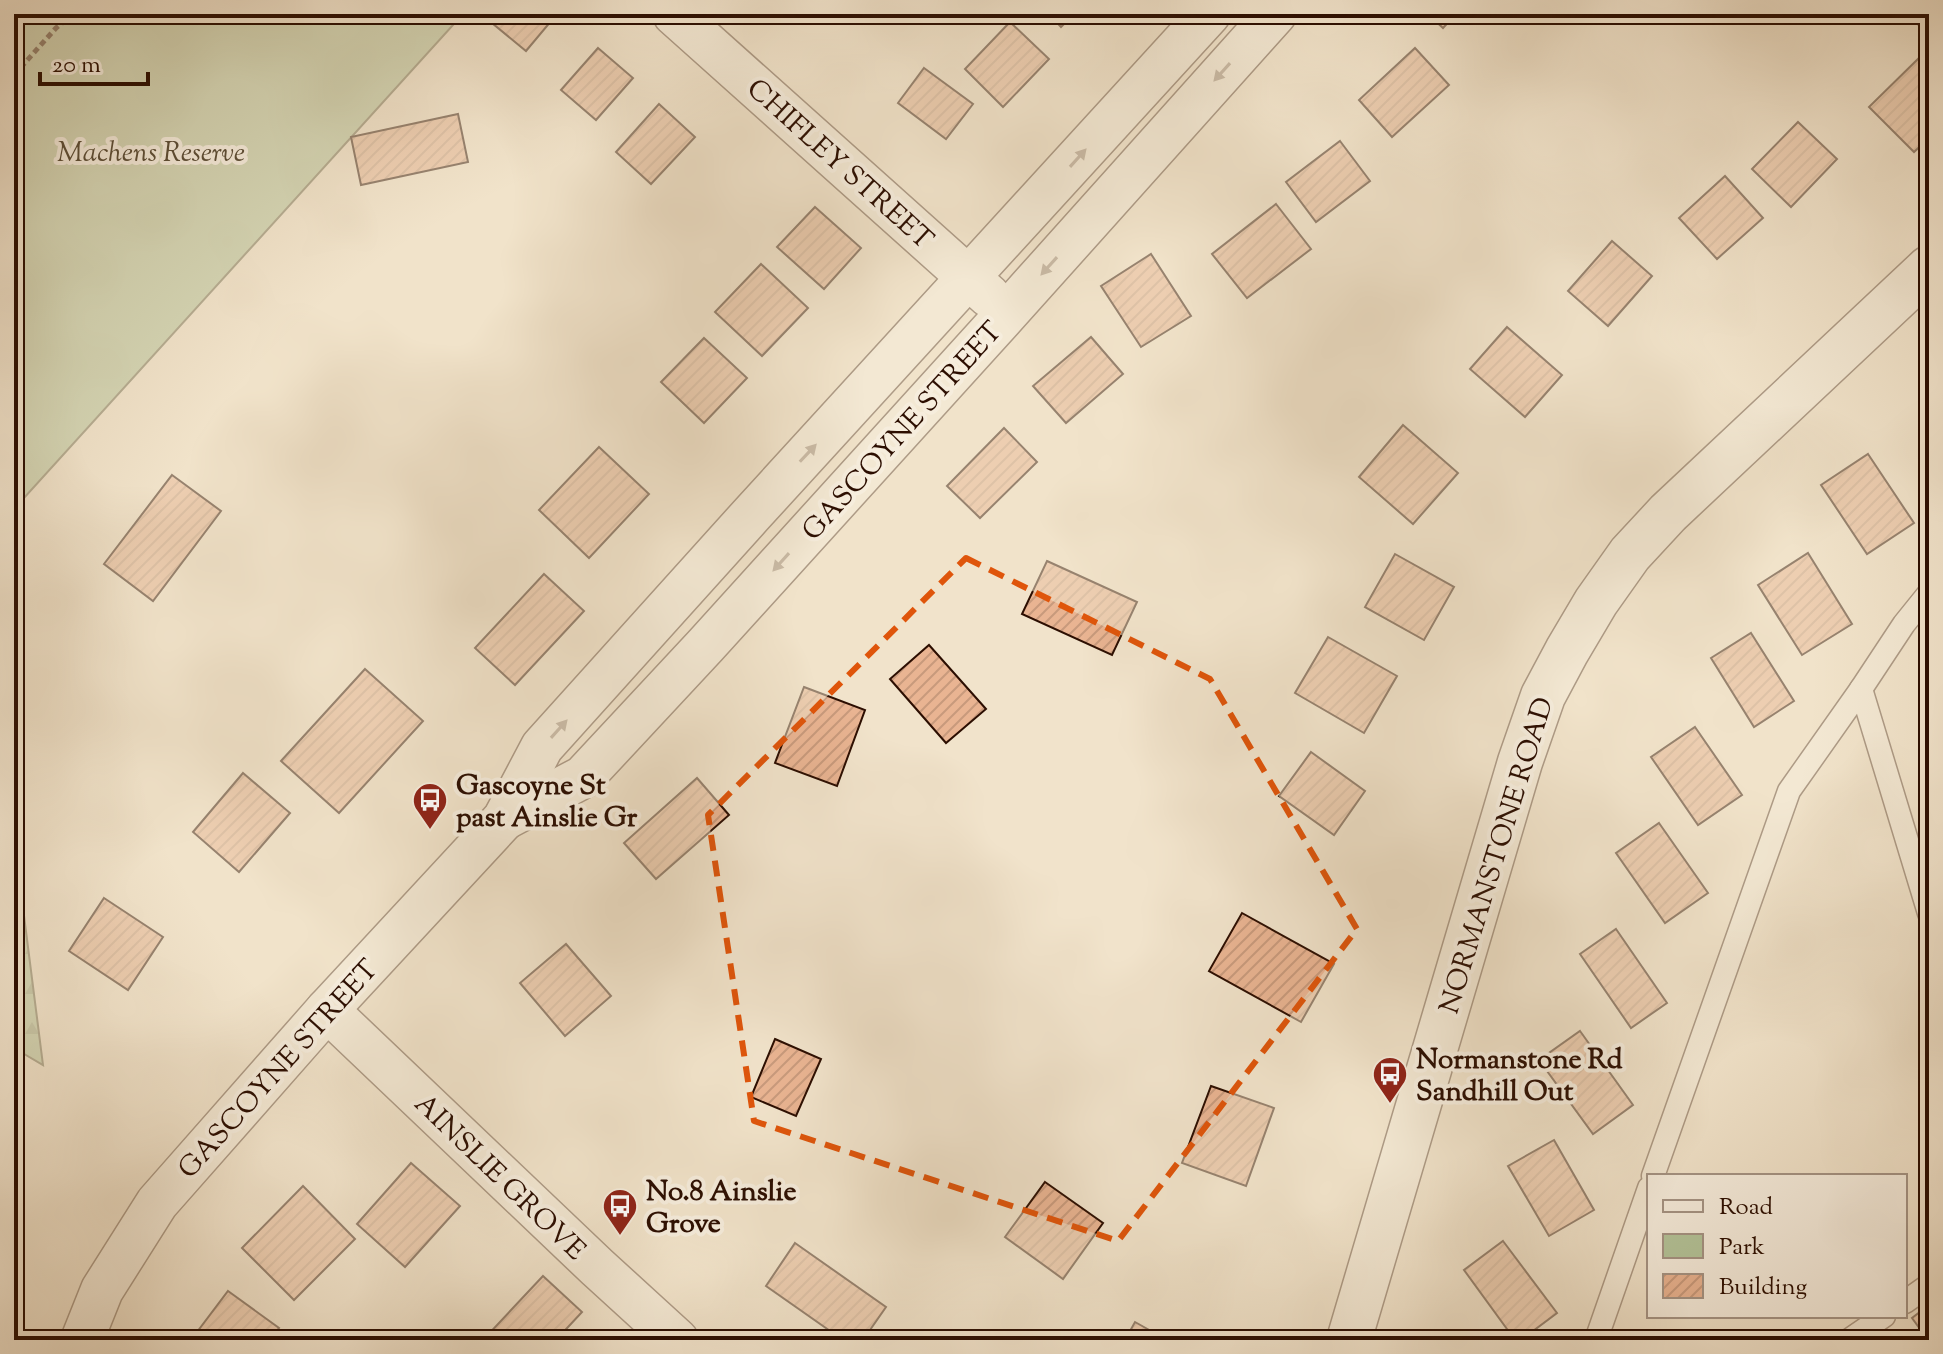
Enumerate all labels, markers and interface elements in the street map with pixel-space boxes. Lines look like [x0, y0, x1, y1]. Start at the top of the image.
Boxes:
scale bar [40, 36, 148, 86]
text: 20 m [52, 49, 101, 83]
one-way arrow [1214, 62, 1232, 81]
street label: CHIFLEY STREET [737, 70, 941, 260]
park label: Machens Reserve [57, 134, 245, 174]
one-way arrow [1069, 148, 1086, 168]
one-way arrow [1041, 256, 1059, 275]
street label: GASCOYNE STREET [794, 313, 1013, 550]
one-way arrow [799, 444, 817, 463]
one-way arrow [772, 553, 790, 572]
street label: NORMANSTONE ROAD [1431, 693, 1565, 1019]
one-way arrow [549, 719, 567, 738]
place label: Gascoyne St past Ainslie Gr [456, 767, 638, 839]
bus stop icon: Gascoyne St past Ainslie Gr [411, 781, 449, 831]
street label: GASCOYNE STREET [170, 951, 389, 1188]
place label: Normanstone Rd Sandhill Out [1416, 1041, 1623, 1113]
bus stop icon: Normanstone Rd Sandhill Out [1371, 1055, 1409, 1105]
street label: AINSLIE GROVE [404, 1086, 594, 1271]
place label: No.8 Ainslie Grove [646, 1173, 796, 1245]
legend [1647, 1174, 1907, 1318]
bus stop icon: No.8 Ainslie Grove [601, 1187, 639, 1237]
text: Road [1719, 1191, 1773, 1225]
text: Park [1719, 1231, 1765, 1265]
text: Building [1719, 1271, 1808, 1305]

